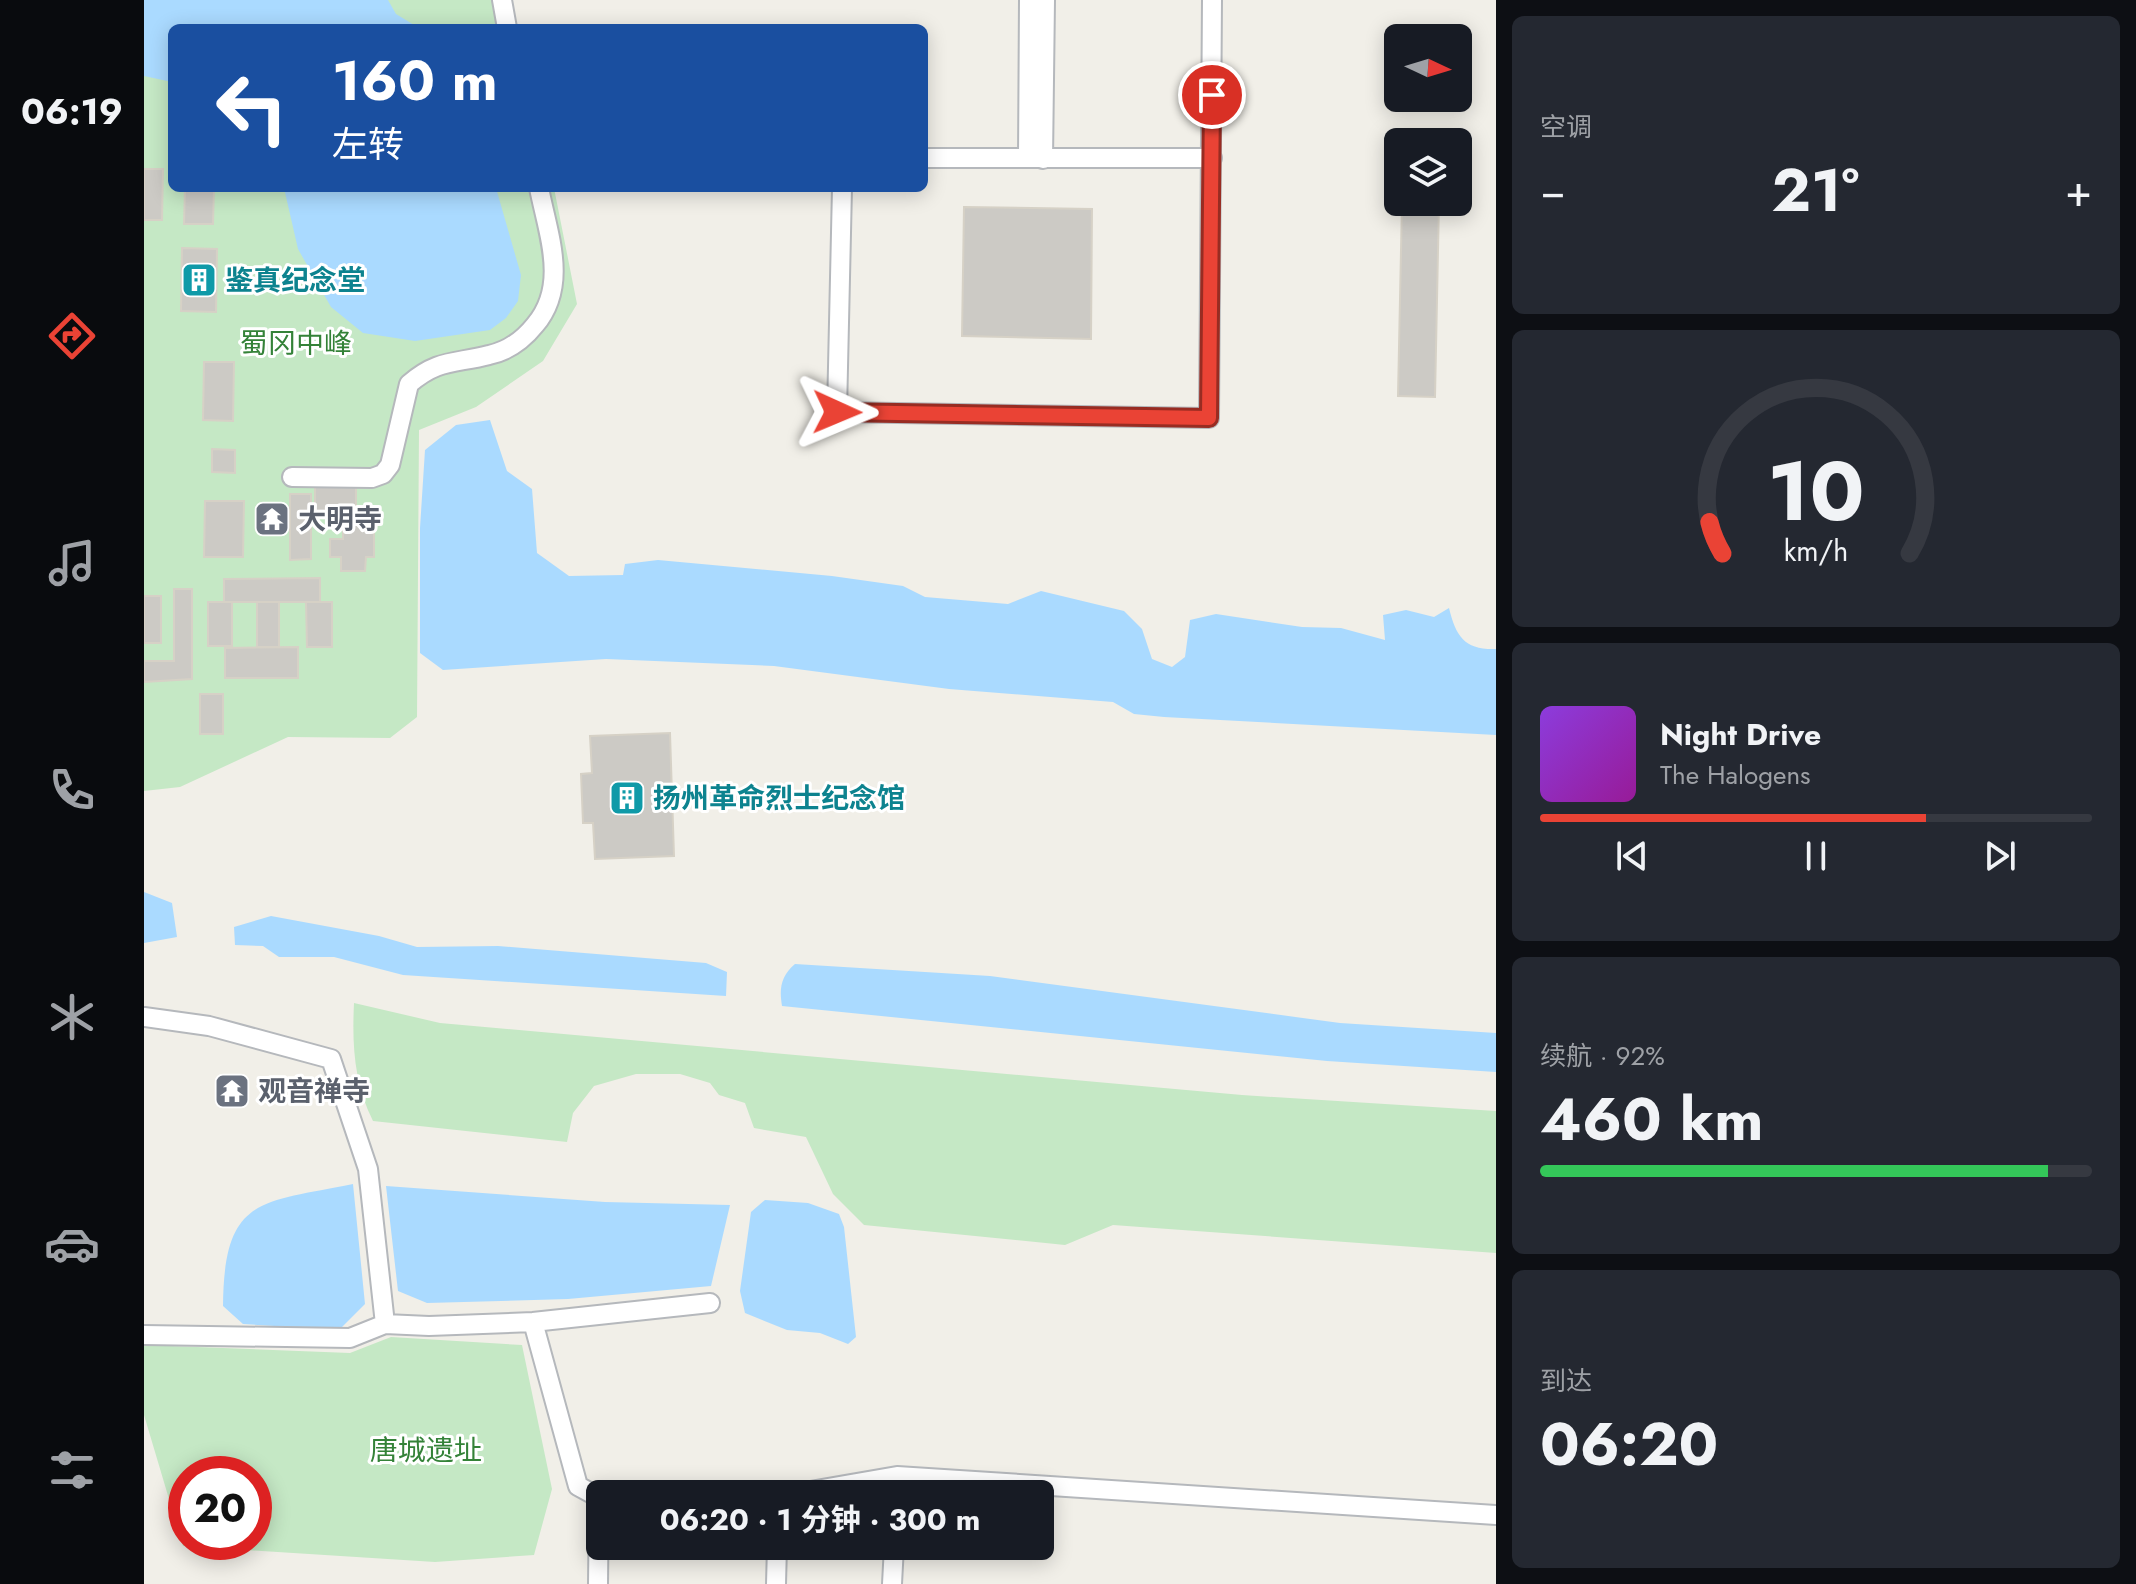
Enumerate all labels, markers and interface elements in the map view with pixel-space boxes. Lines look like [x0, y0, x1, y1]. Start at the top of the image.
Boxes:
north arrow [1384, 24, 1472, 112]
map controls [1384, 24, 1472, 216]
text: 160 m [332, 40, 498, 121]
icon: left [200, 56, 304, 160]
pin [1178, 61, 1246, 129]
icon: arrive [1190, 73, 1234, 117]
text: 06:19 [21, 85, 123, 137]
text: 空调 [1540, 108, 1592, 146]
text: 左转 [332, 118, 404, 170]
button: layers [1384, 128, 1472, 216]
text: 21° [1772, 147, 1859, 234]
text: − [1540, 159, 1566, 223]
text: + [2065, 159, 2092, 223]
place label: 鉴真纪念堂 [225, 260, 365, 301]
building icon: 鉴真纪念堂 [180, 261, 218, 299]
icon: directions [44, 308, 100, 364]
park label: 蜀冈中峰 [240, 323, 352, 364]
position arrow [795, 370, 879, 454]
text: 10 [1767, 431, 1865, 551]
place label: 大明寺 [298, 499, 382, 540]
temple icon: 大明寺 [253, 500, 291, 538]
text: km/h [1784, 531, 1848, 573]
icon: music [44, 535, 100, 591]
text: Night Drive [1660, 713, 1821, 756]
text: The Halogens [1660, 756, 1811, 794]
icon: phone [44, 762, 100, 818]
place label: 扬州革命烈士纪念馆 [653, 778, 905, 819]
building icon: 扬州革命烈士纪念馆 [608, 779, 646, 817]
icon: previous [1610, 834, 1654, 878]
icon: pause [1794, 834, 1838, 878]
icon: next [1978, 834, 2022, 878]
icon: climate [44, 989, 100, 1045]
text: 续航 · 92% [1540, 1037, 1665, 1075]
place label: 观音禅寺 [258, 1071, 370, 1112]
temple icon: 观音禅寺 [213, 1072, 251, 1110]
text: 460 km [1540, 1076, 1764, 1163]
icon: car [44, 1216, 100, 1272]
text: 到达 [1540, 1362, 1592, 1400]
text: 06:20 [1540, 1401, 1718, 1488]
park label: 唐城遗址 [370, 1430, 482, 1471]
icon: filters [44, 1442, 100, 1498]
speed limit sign: 20 [168, 1456, 272, 1560]
text: 06:20 · 1 分钟 · 300 m [660, 1498, 980, 1541]

